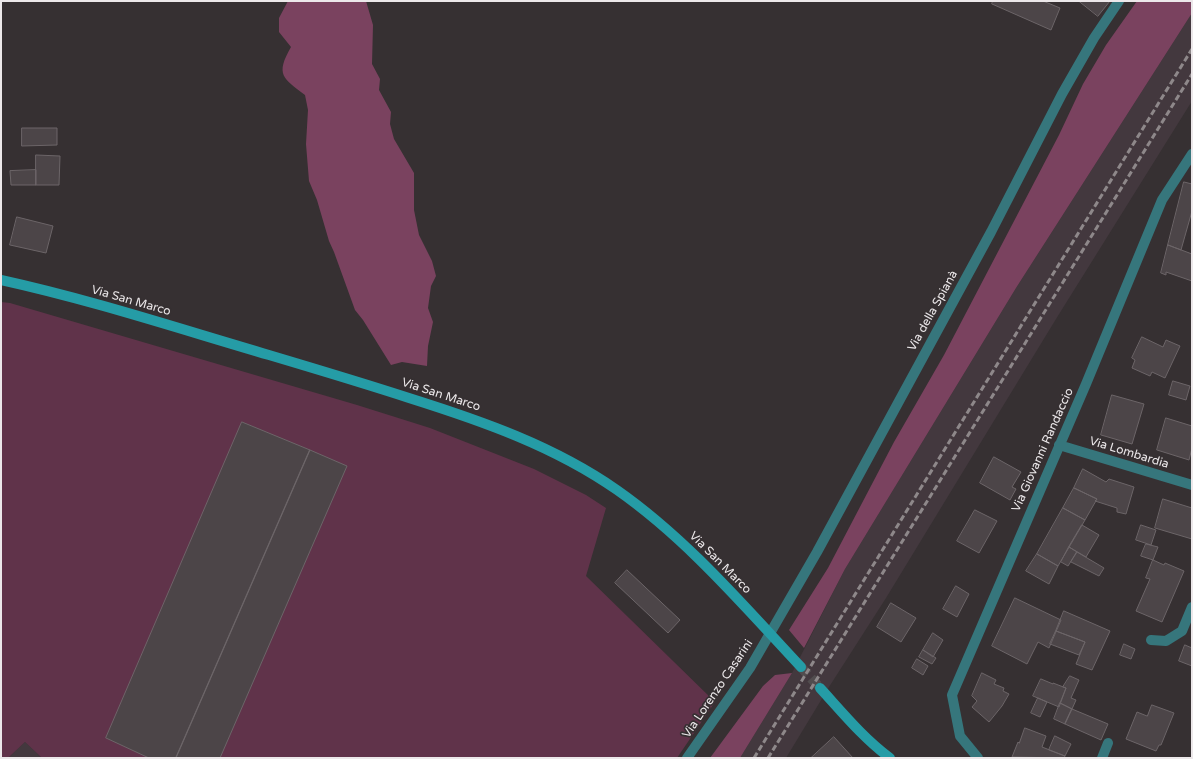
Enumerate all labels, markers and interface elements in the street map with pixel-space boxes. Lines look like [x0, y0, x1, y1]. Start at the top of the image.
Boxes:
street label: Via della Spianà [905, 268, 961, 354]
street label: Via San Marco [90, 283, 172, 319]
street label: Via San Marco [400, 375, 482, 415]
street label: Via Giovanni Randaccio [1009, 386, 1077, 514]
street label: Via Lombardia [1088, 434, 1170, 472]
street label: Via San Marco [686, 529, 754, 597]
street label: Via Lorenzo Casarini [680, 637, 756, 741]

